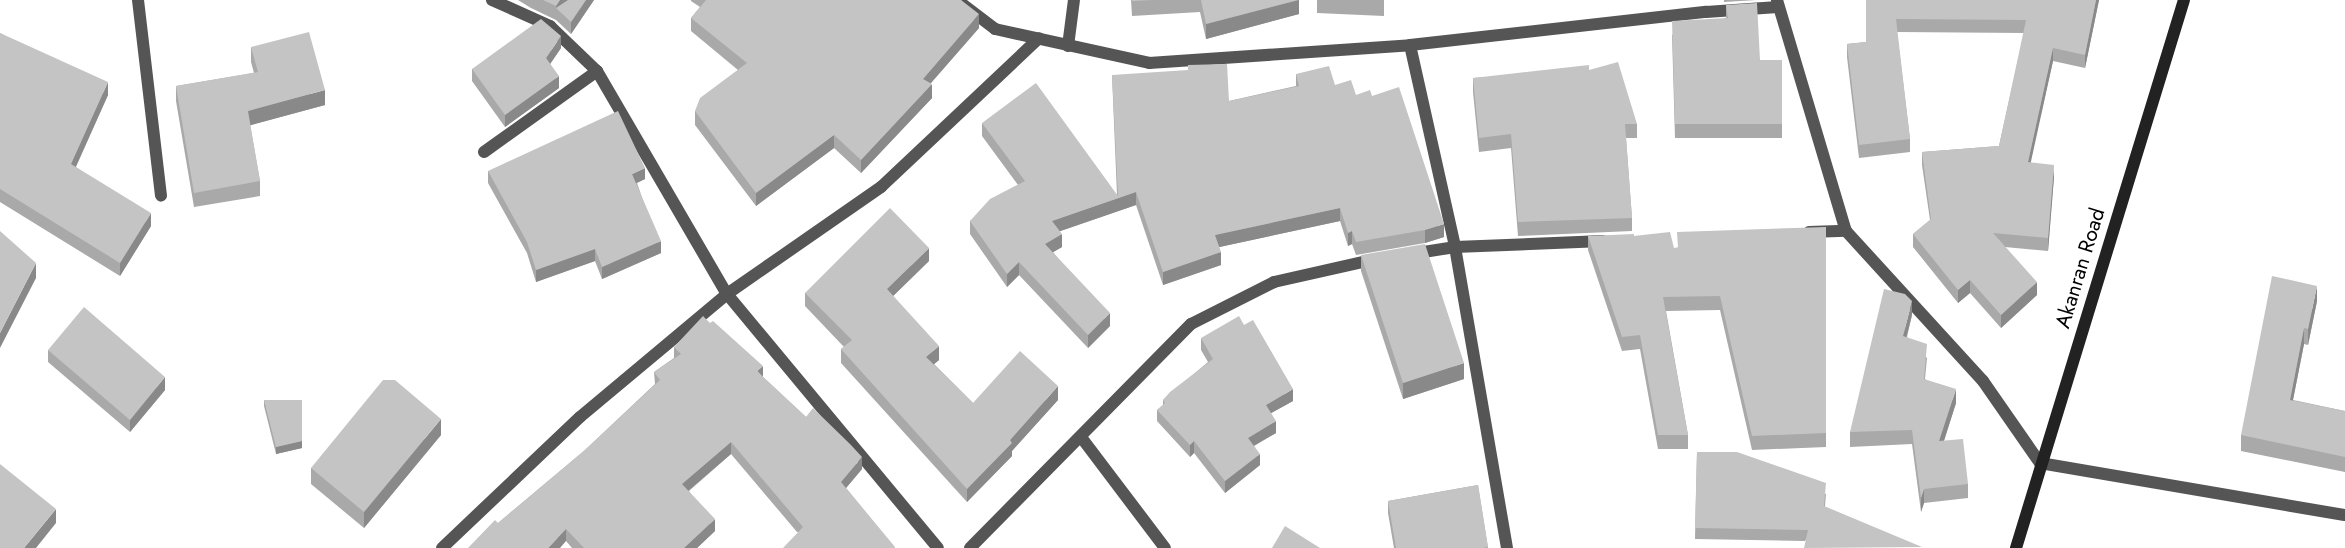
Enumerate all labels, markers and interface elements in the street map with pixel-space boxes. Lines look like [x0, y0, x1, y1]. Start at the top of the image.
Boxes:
street label: Akanran Road [2050, 205, 2110, 331]

